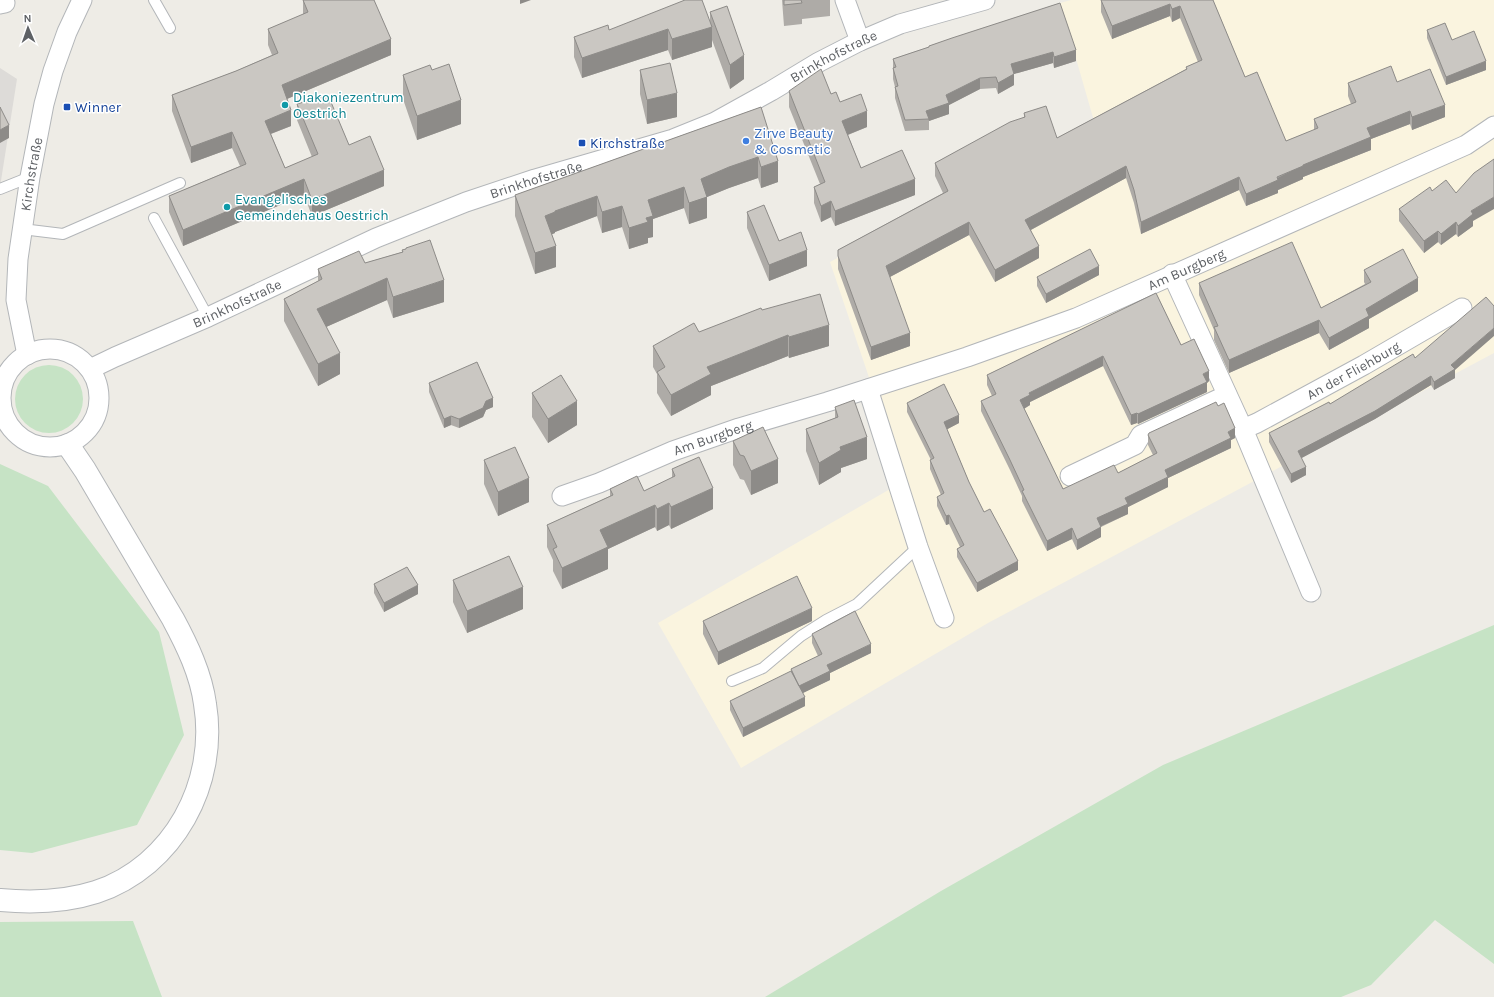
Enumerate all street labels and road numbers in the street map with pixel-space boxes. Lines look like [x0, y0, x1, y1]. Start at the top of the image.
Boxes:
street label: Brinkhofstraße [787, 26, 880, 86]
street label: Kirchstraße [17, 136, 46, 212]
street label: Brinkhofstraße [487, 157, 584, 202]
street label: Am Burgberg [1145, 244, 1228, 294]
street label: Brinkhofstraße [190, 275, 284, 331]
street label: An der Fliehburg [1304, 337, 1403, 403]
street label: Am Burgberg [671, 416, 755, 459]

